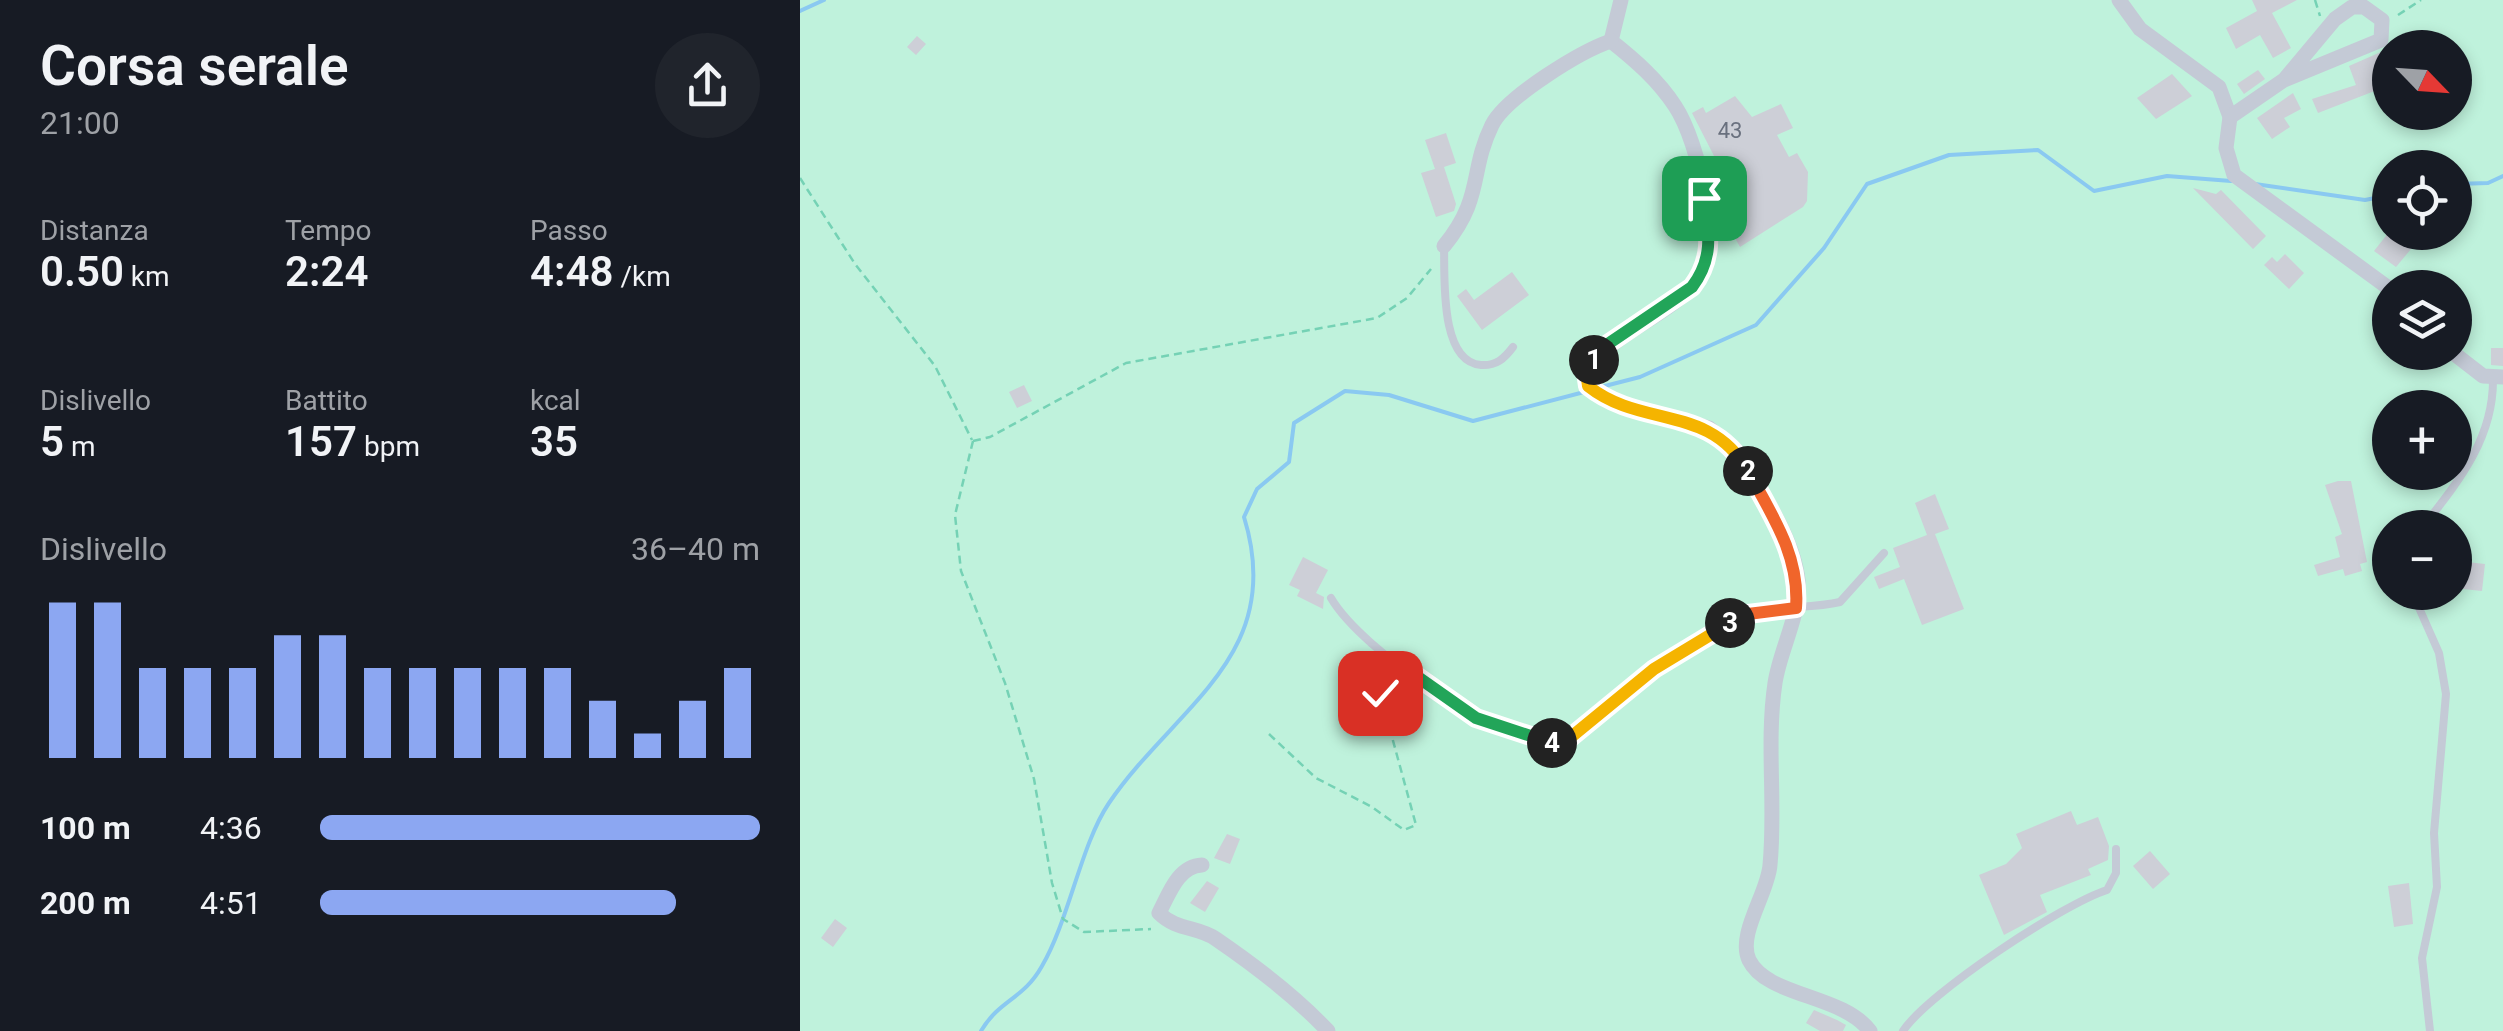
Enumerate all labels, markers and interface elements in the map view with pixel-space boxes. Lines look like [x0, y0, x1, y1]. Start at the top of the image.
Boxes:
north arrow [2372, 30, 2472, 130]
map controls [2372, 30, 2472, 610]
button: share [655, 33, 760, 138]
text: Corsa serale [40, 34, 349, 98]
text: 21:00 [40, 104, 120, 142]
house number: 43 [1718, 118, 1742, 143]
button: locate [2372, 150, 2472, 250]
pin [1662, 156, 1747, 241]
icon: arrive [1677, 171, 1732, 226]
text: Distanza [40, 214, 149, 247]
text: Tempo [285, 214, 371, 247]
text: Passo [530, 214, 608, 247]
text: 0.50 [40, 247, 124, 296]
text: 2:24 [285, 247, 368, 296]
text: 4:48 [530, 247, 613, 296]
text: km [124, 260, 170, 293]
text: /km [613, 260, 671, 293]
button: layers [2372, 270, 2472, 370]
pin: 1 [1569, 335, 1619, 385]
text: 1 [1586, 343, 1602, 376]
text: Dislivello [40, 384, 151, 417]
text: Battito [285, 384, 368, 417]
text: kcal [530, 384, 581, 417]
button: + [2372, 390, 2472, 490]
text: 5 [40, 417, 64, 466]
text: 157 [285, 417, 357, 466]
text: 35 [530, 417, 578, 466]
text: m [64, 430, 96, 463]
text: bpm [357, 430, 420, 463]
pin: 2 [1723, 446, 1773, 496]
text: 2 [1740, 454, 1756, 487]
button: − [2372, 510, 2472, 610]
text: Dislivello [40, 530, 167, 568]
text: 36–40 m [631, 530, 760, 568]
pin: 3 [1705, 598, 1755, 648]
text: 3 [1722, 606, 1738, 639]
pin [1338, 651, 1423, 736]
icon: check [1353, 666, 1408, 721]
pin: 4 [1527, 718, 1577, 768]
text: 4 [1544, 726, 1560, 759]
text: 100 m [40, 809, 131, 847]
text: 4:36 [200, 809, 262, 847]
text: 200 m [40, 884, 131, 922]
text: 4:51 [200, 884, 262, 922]

